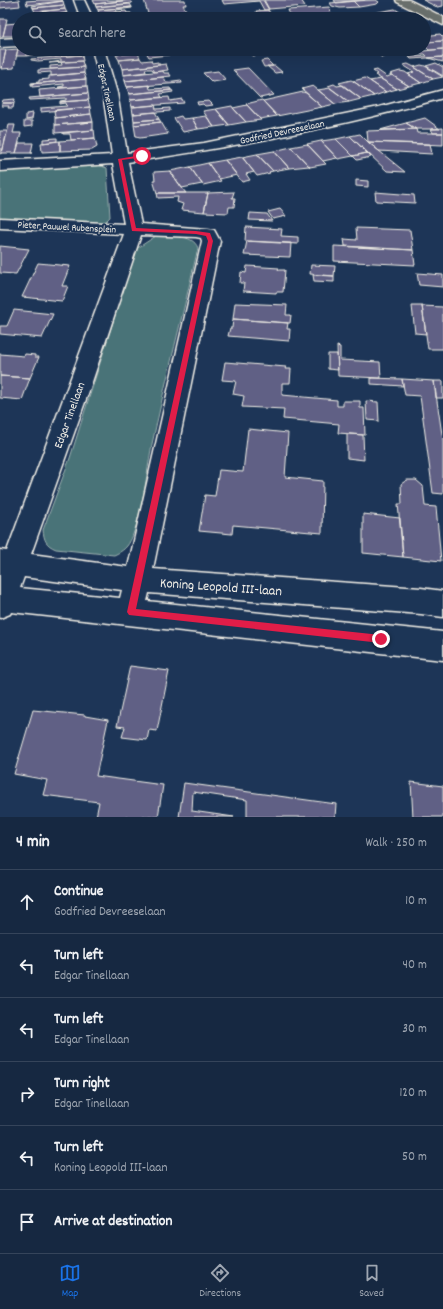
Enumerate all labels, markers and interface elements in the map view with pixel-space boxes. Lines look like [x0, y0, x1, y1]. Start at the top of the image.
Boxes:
search box [12, 12, 431, 56]
icon: search [26, 23, 48, 45]
text: Search here [58, 23, 126, 45]
street label: Edgar Tinellaan [93, 63, 119, 123]
street label: Godfried Devreeselaan [239, 117, 326, 149]
route start [133, 147, 151, 165]
street label: Pieter Pauwel Rubensplein [17, 218, 117, 238]
street label: Edgar Tinellaan [51, 380, 90, 451]
street label: Koning Leopold III-laan [159, 574, 283, 602]
route end [372, 630, 390, 648]
text: 4 min [16, 831, 50, 855]
text: Walk · 250 m [365, 834, 427, 853]
text: Continue [54, 881, 103, 903]
icon: ahead [16, 891, 38, 913]
text: 10 m [405, 892, 427, 911]
text: Godfried Devreeselaan [54, 903, 166, 922]
text: Turn left [54, 945, 103, 967]
icon: left [16, 955, 38, 977]
text: 40 m [403, 956, 427, 975]
text: Edgar Tinellaan [54, 967, 129, 986]
text: Turn left [54, 1009, 103, 1031]
icon: left [16, 1019, 38, 1041]
text: 30 m [402, 1020, 427, 1039]
text: Edgar Tinellaan [54, 1031, 129, 1050]
text: Turn right [54, 1073, 110, 1095]
icon: right [16, 1083, 38, 1105]
text: 120 m [399, 1084, 427, 1103]
text: Edgar Tinellaan [54, 1095, 129, 1114]
text: Turn left [54, 1137, 103, 1159]
icon: left [16, 1147, 38, 1169]
text: 50 m [402, 1148, 427, 1167]
text: Koning Leopold III-laan [54, 1159, 167, 1178]
icon: arrive [16, 1211, 38, 1233]
text: Arrive at destination [54, 1211, 172, 1233]
tab: Map [59, 1262, 81, 1302]
tab: Directions [199, 1262, 241, 1302]
tab: Saved [359, 1262, 384, 1302]

